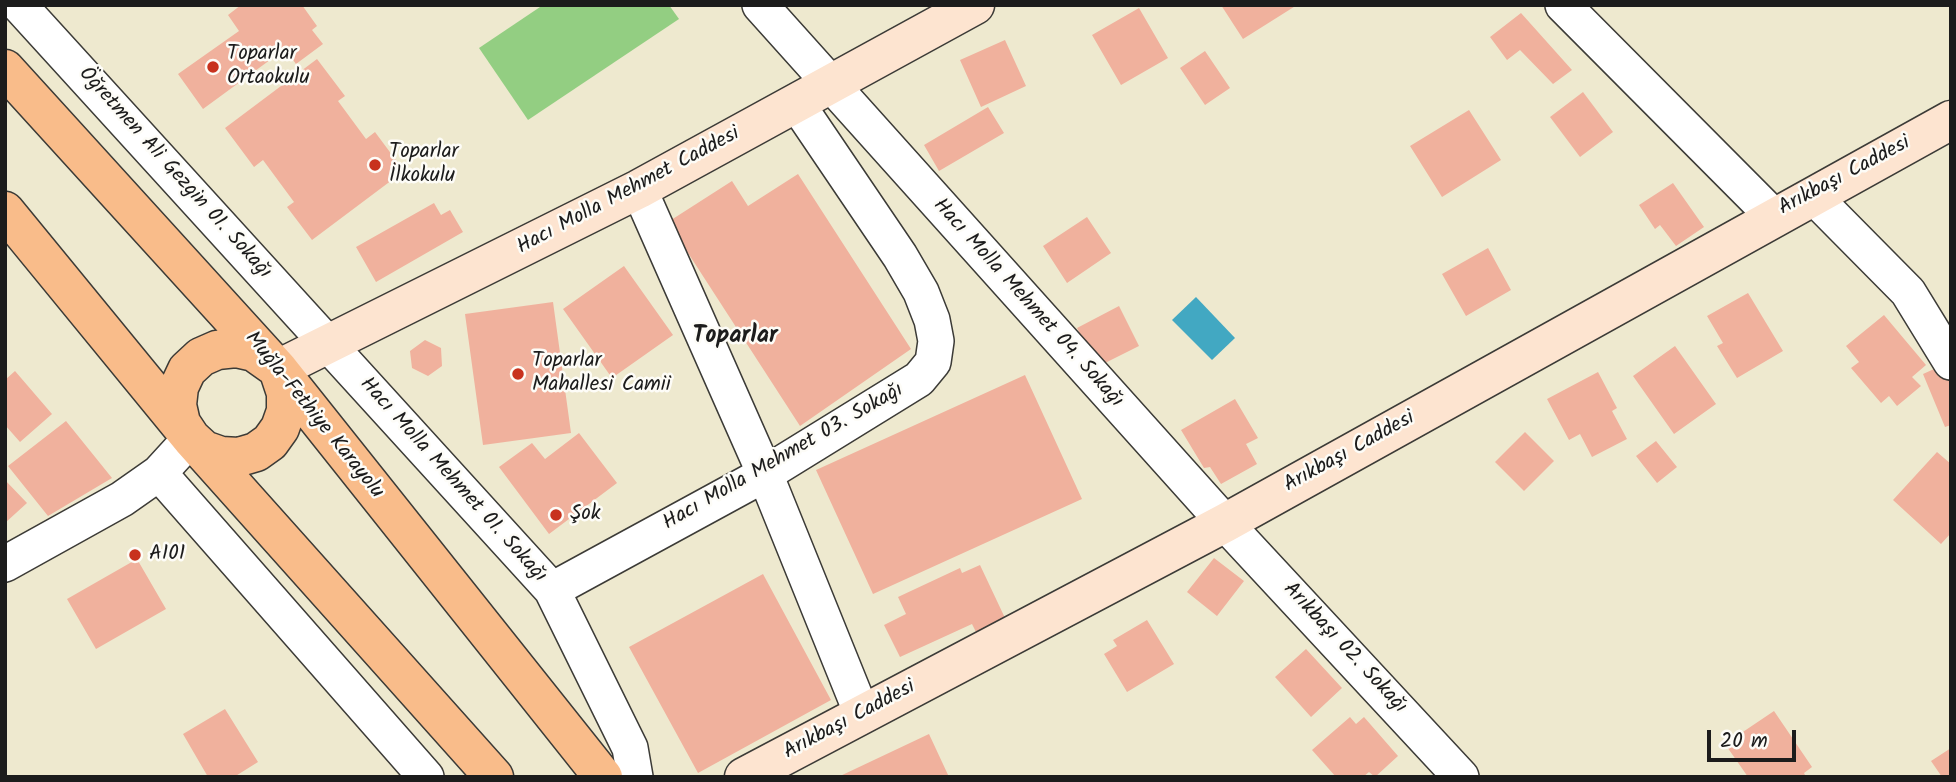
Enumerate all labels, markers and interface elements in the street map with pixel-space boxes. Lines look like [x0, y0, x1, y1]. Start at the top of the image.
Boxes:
place label: Toparlar Ortaokulu [227, 42, 310, 92]
marker: Toparlar Ortaokulu [205, 59, 221, 75]
street label: Öğretmen Ali Gezgin 01. Sokağı [72, 63, 276, 285]
street label: Hacı Molla Mehmet Caddesi [513, 123, 745, 261]
street label: Arıkbaşı Caddesi [1775, 132, 1915, 222]
place label: Toparlar İlkokulu [389, 140, 459, 190]
marker: Toparlar İlkokulu [367, 157, 383, 173]
street label: Hacı Molla Mehmet 04. Sokağı [926, 194, 1128, 414]
district label: Toparlar [692, 324, 778, 352]
street label: Muğla-Fethiye Karayolu [238, 327, 388, 505]
place label: Toparlar Mahallesi Camii [532, 349, 671, 399]
marker: Toparlar Mahallesi Camii [510, 366, 526, 382]
street label: Hacı Molla Mehmet 01. Sokağı [353, 373, 551, 589]
street label: Hacı Molla Mehmet 03. Sokağı [659, 379, 909, 537]
street label: Arıkbaşı Caddesi [1280, 407, 1420, 499]
place label: Şok [570, 502, 601, 528]
marker: Şok [548, 507, 564, 523]
place label: A101 [149, 542, 185, 568]
marker: A101 [127, 547, 143, 563]
street label: Arıkbaşı 02. Sokağı [1277, 578, 1411, 720]
street label: Arıkbaşı Caddesi [780, 676, 920, 766]
scale bar [1711, 716, 1800, 760]
text: 20 m [1720, 725, 1768, 758]

